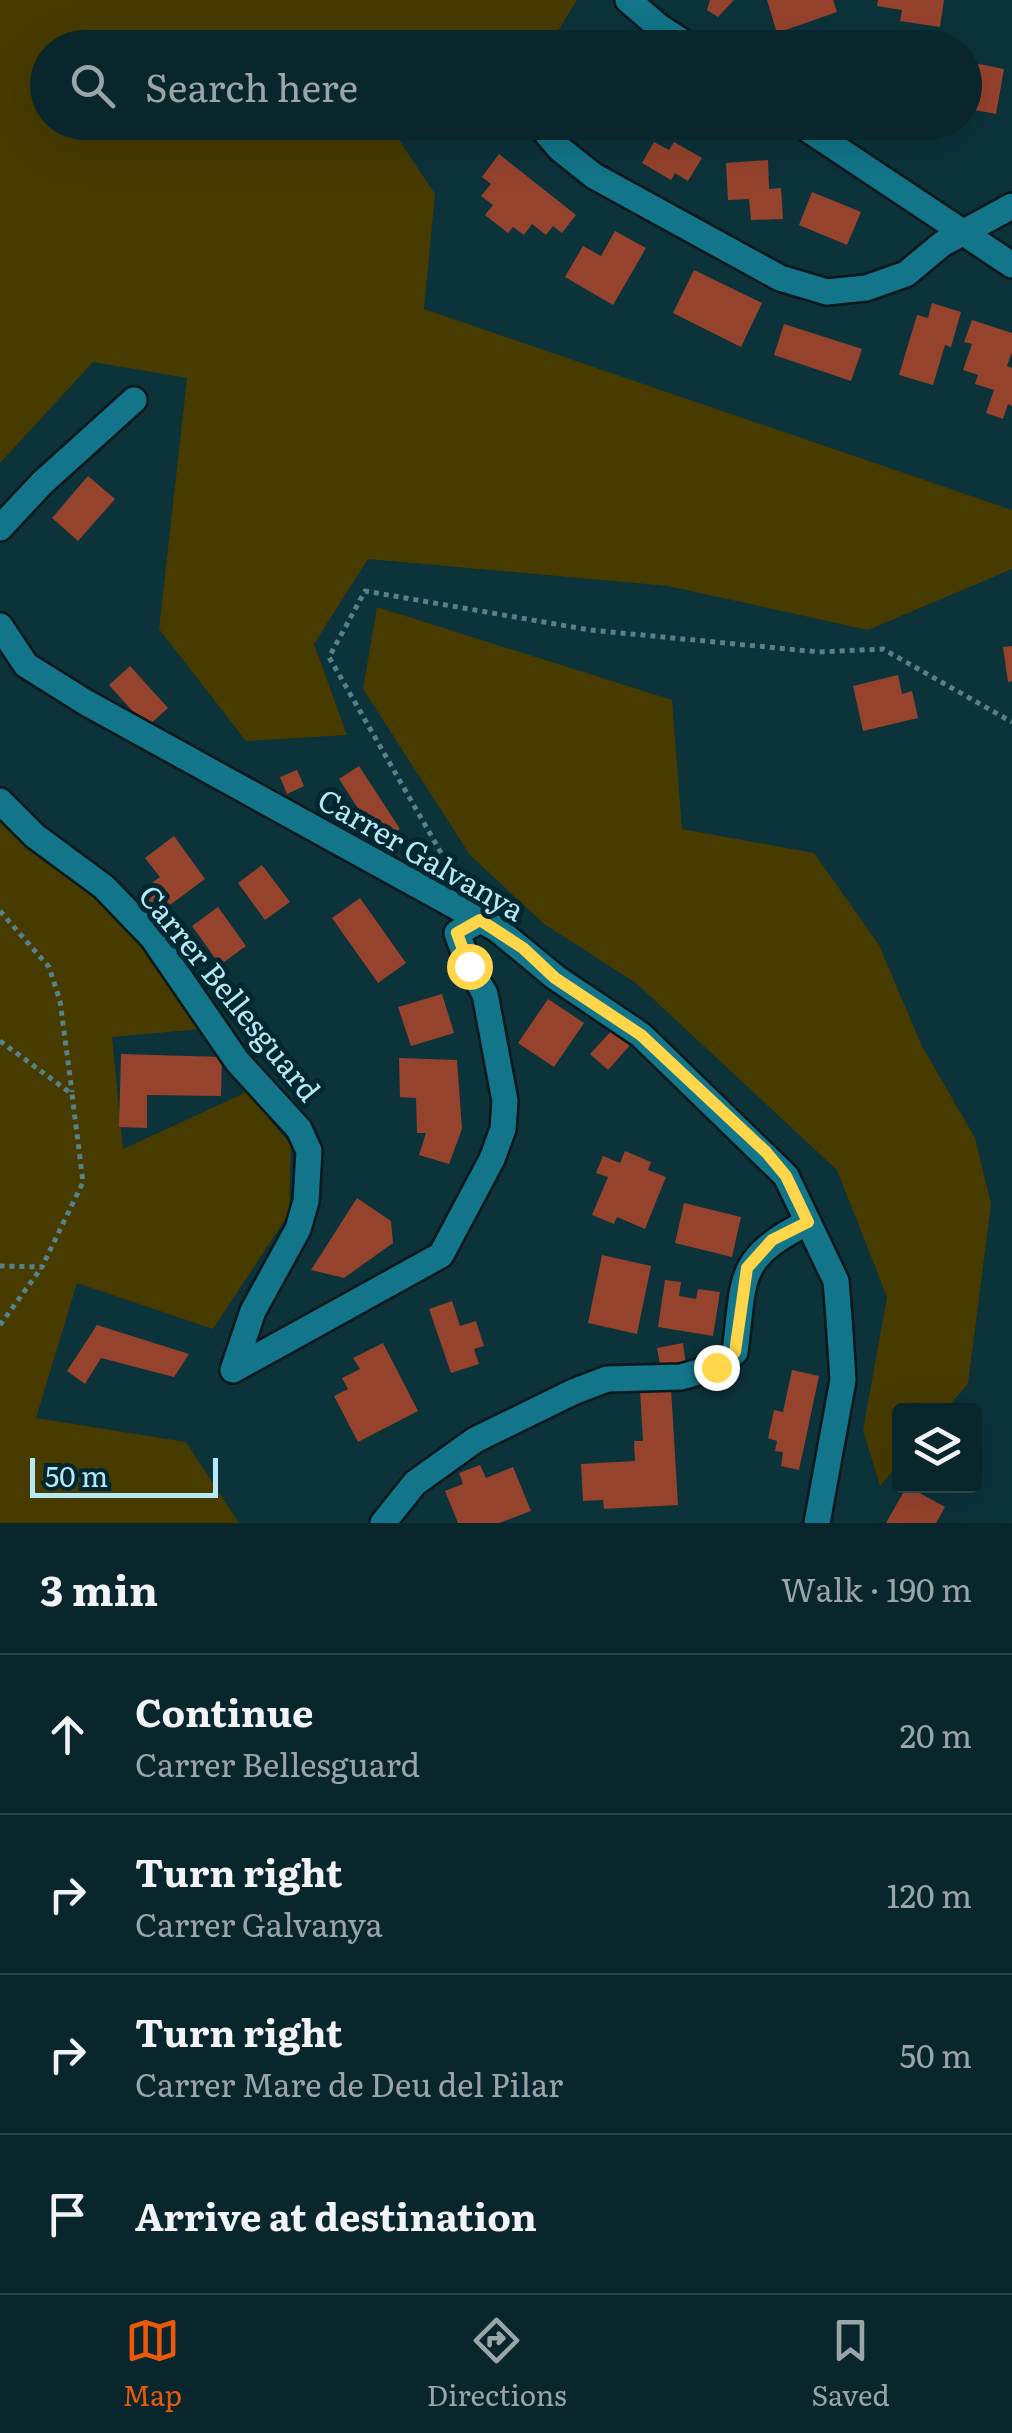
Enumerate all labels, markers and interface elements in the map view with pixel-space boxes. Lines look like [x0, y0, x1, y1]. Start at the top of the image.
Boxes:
search box [30, 30, 982, 140]
text: Search here [145, 57, 358, 114]
icon: search [65, 58, 120, 113]
street label: Carrer Galvanya [310, 776, 534, 931]
street label: Carrer Bellesguard [130, 874, 332, 1110]
route start [447, 944, 493, 990]
route end [694, 1345, 740, 1391]
map controls [892, 1403, 982, 1493]
button: layers [892, 1403, 982, 1493]
scale bar [30, 1453, 218, 1498]
text: 50 m [45, 1454, 108, 1496]
text: 3 min [40, 1557, 158, 1619]
text: Walk · 190 m [781, 1564, 972, 1612]
text: Continue [135, 1682, 313, 1739]
icon: ahead [40, 1707, 95, 1762]
text: 20 m [900, 1710, 972, 1758]
text: Carrer Bellesguard [135, 1739, 420, 1787]
text: Turn right [135, 1842, 342, 1899]
icon: right [40, 1867, 95, 1922]
text: 120 m [887, 1870, 972, 1918]
text: Carrer Galvanya [135, 1899, 383, 1947]
text: Turn right [135, 2002, 342, 2059]
icon: right [40, 2027, 95, 2082]
text: 50 m [900, 2030, 972, 2078]
text: Carrer Mare de Deu del Pilar [135, 2059, 563, 2107]
text: Arrive at destination [135, 2186, 537, 2243]
icon: arrive [40, 2187, 95, 2242]
tab: Map [122, 2313, 182, 2415]
tab: Directions [427, 2313, 567, 2415]
tab: Saved [812, 2313, 890, 2415]

